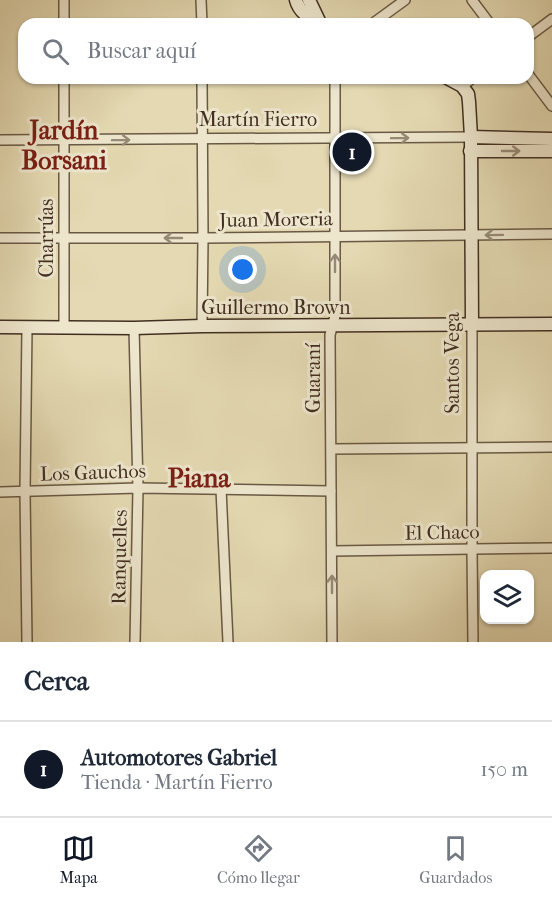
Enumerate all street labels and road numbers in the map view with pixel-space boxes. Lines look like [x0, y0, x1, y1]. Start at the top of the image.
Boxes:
street label: Martín Fierro [199, 108, 317, 131]
street label: Charrúas [35, 199, 58, 277]
street label: Juan Moreria [217, 207, 334, 232]
street label: Guillermo Brown [201, 296, 351, 319]
street label: Santos Vega [441, 311, 464, 414]
street label: Guaraní [302, 342, 325, 413]
street label: Los Gauchos [40, 459, 146, 486]
street label: Ranquelles [107, 509, 132, 605]
street label: El Chaco [404, 520, 480, 545]

